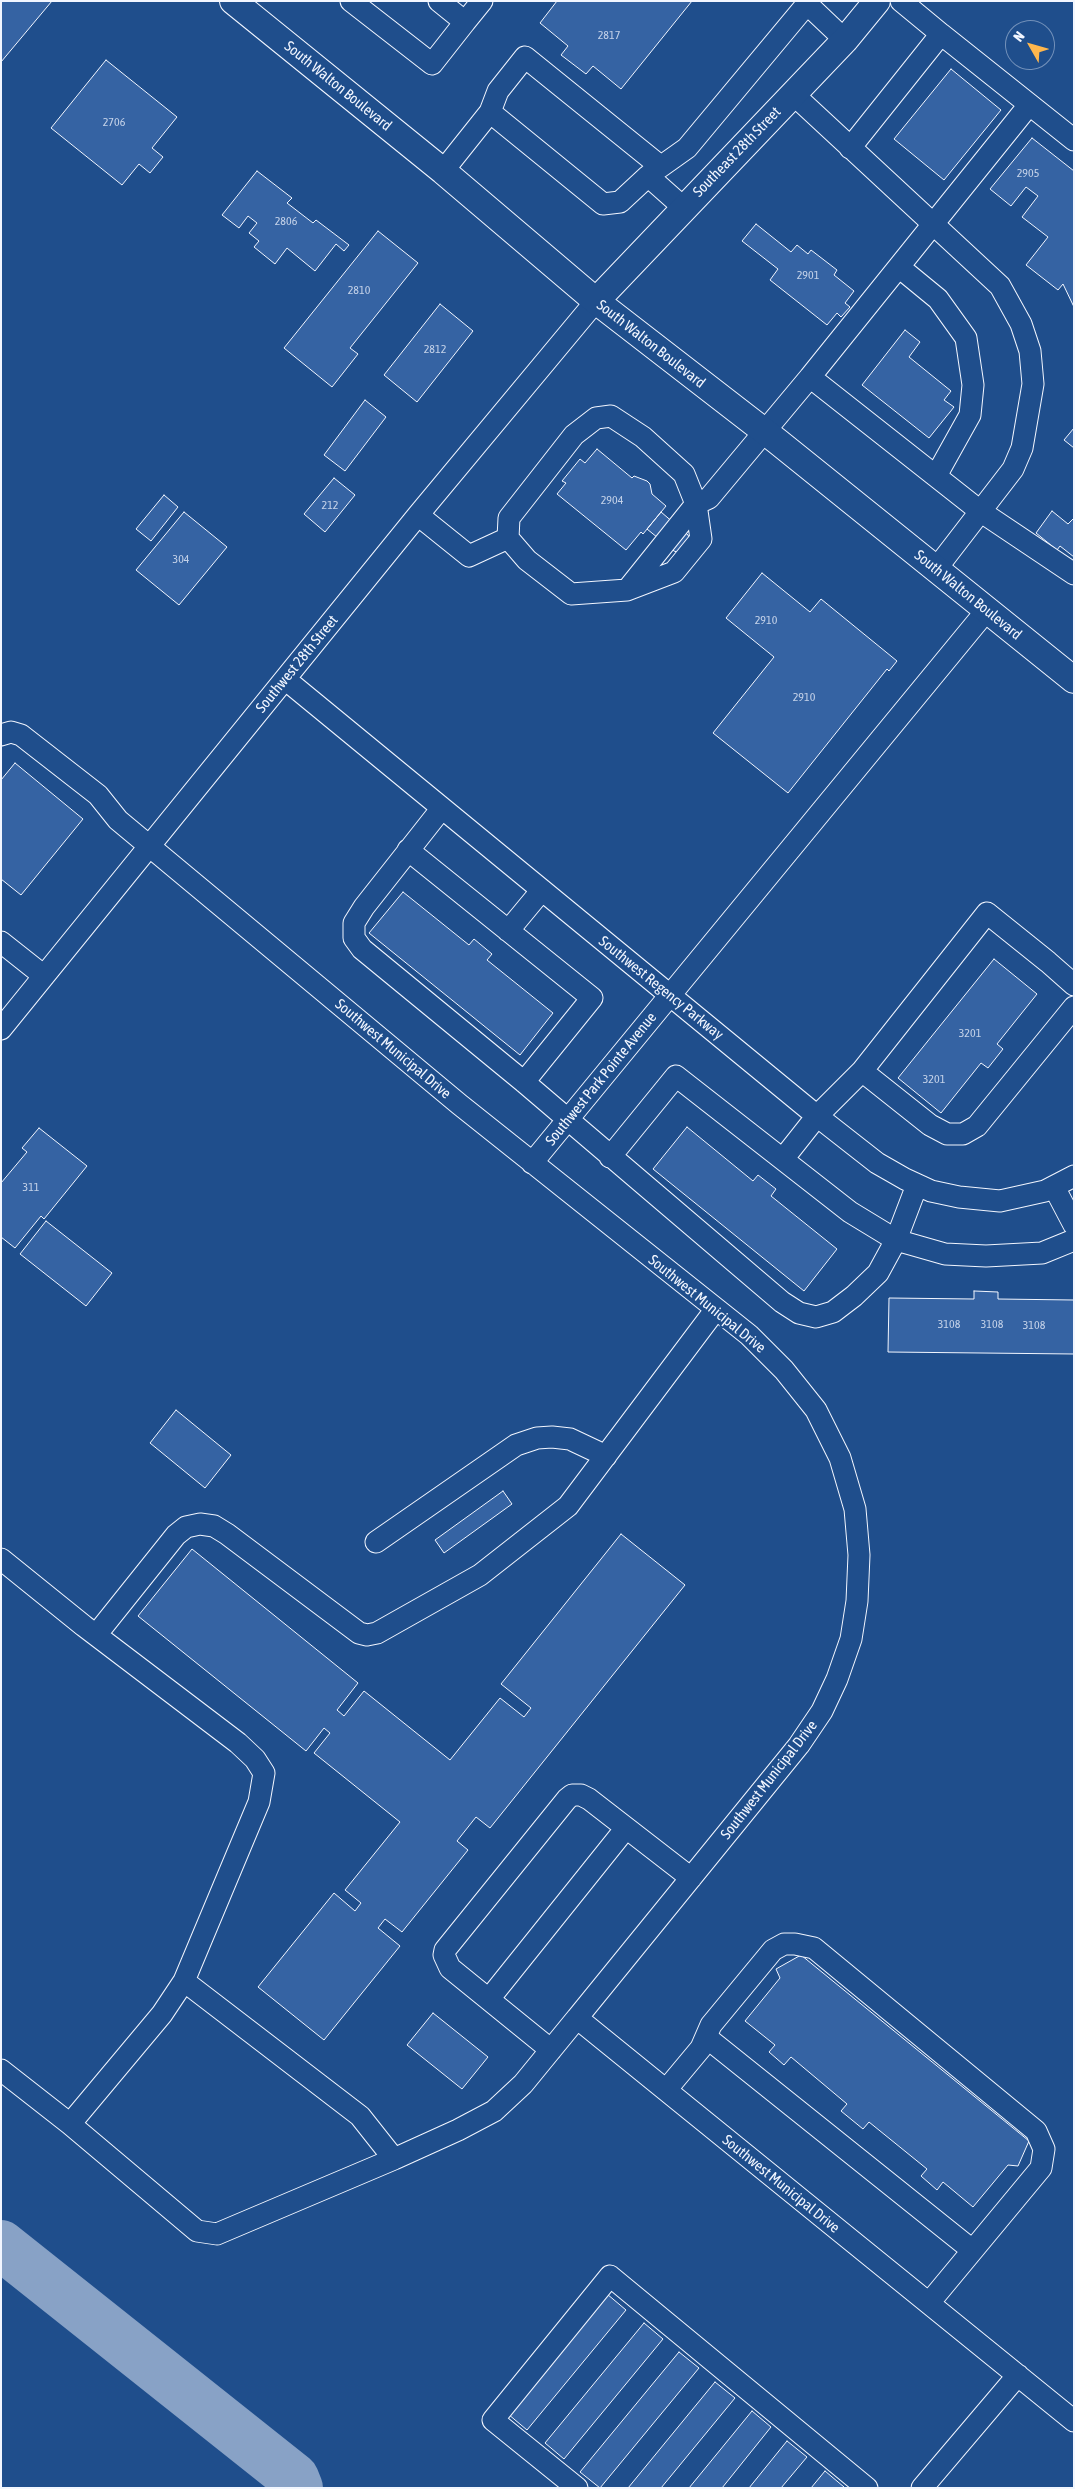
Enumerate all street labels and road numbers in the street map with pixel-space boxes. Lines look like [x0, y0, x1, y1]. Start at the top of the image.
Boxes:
street label: South Walton Boulevard [281, 37, 395, 135]
street label: Southeast 28th Street [689, 103, 785, 201]
street label: South Walton Boulevard [593, 296, 709, 392]
street label: South Walton Boulevard [911, 546, 1025, 644]
street label: Southwest 28th Street [252, 612, 342, 716]
street label: Southwest Regency Parkway [595, 932, 727, 1044]
street label: Southwest Municipal Drive [331, 995, 455, 1103]
street label: Southwest Park Pointe Avenue [542, 1009, 660, 1149]
street label: Southwest Municipal Drive [645, 1251, 769, 1357]
street label: Southwest Municipal Drive [717, 1717, 821, 1843]
street label: Southwest Municipal Drive [719, 2131, 843, 2237]

